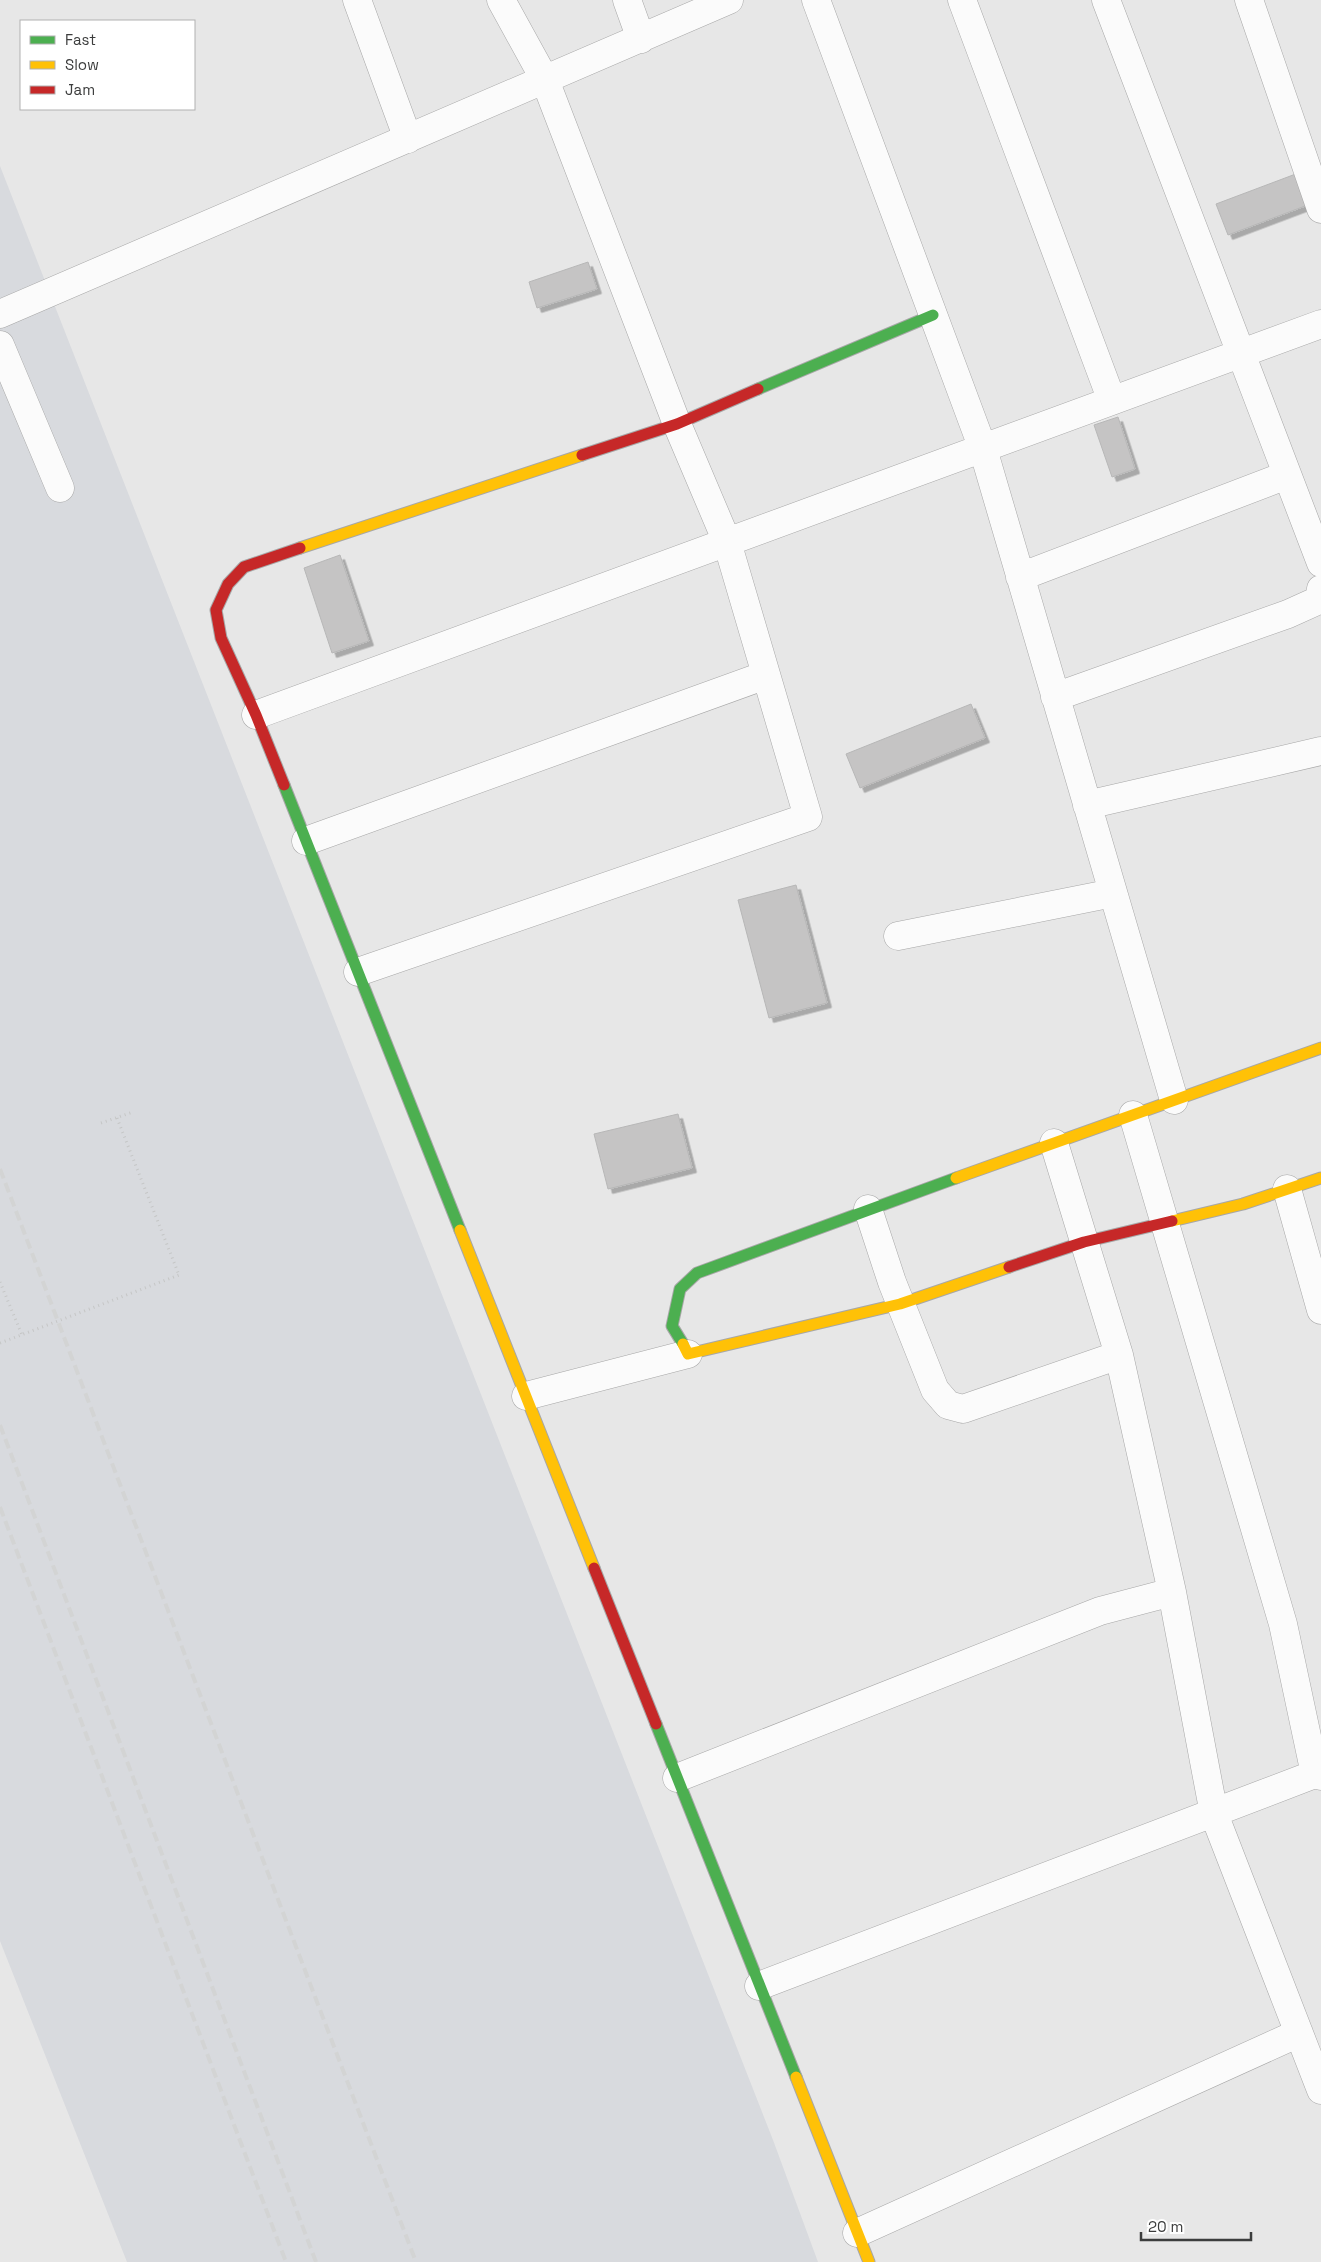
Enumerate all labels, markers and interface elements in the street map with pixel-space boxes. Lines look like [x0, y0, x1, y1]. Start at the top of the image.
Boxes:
legend [20, 20, 195, 110]
text: Fast [65, 30, 96, 49]
text: Slow [65, 55, 99, 74]
text: Jam [65, 80, 95, 99]
scale bar [1141, 2210, 1251, 2242]
text: 20 m [1148, 2217, 1183, 2236]

